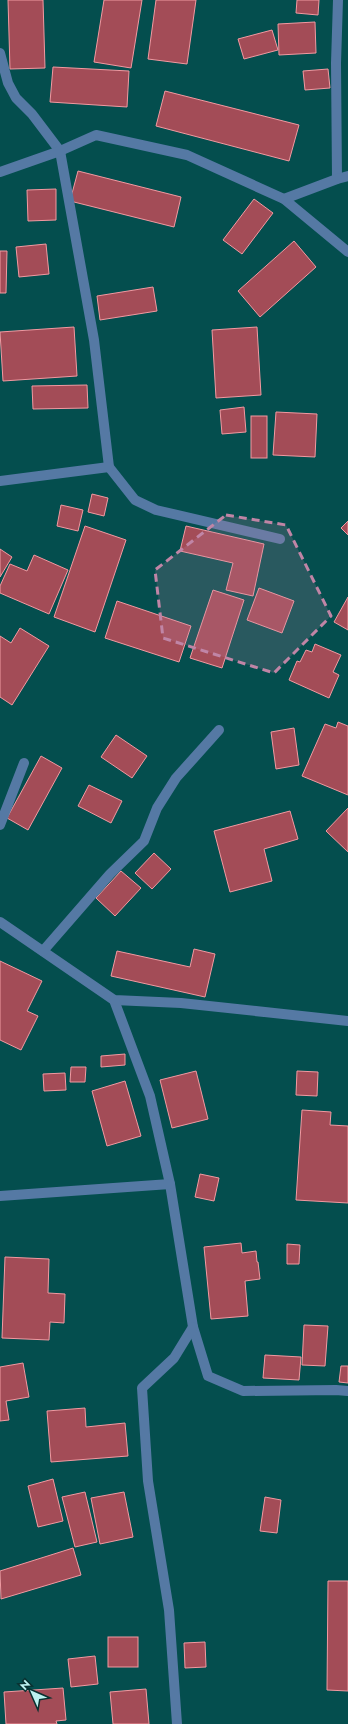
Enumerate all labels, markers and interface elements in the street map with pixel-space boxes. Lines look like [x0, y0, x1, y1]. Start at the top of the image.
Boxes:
north arrow [12, 1672, 52, 1712]
text: N [16, 1676, 34, 1694]

